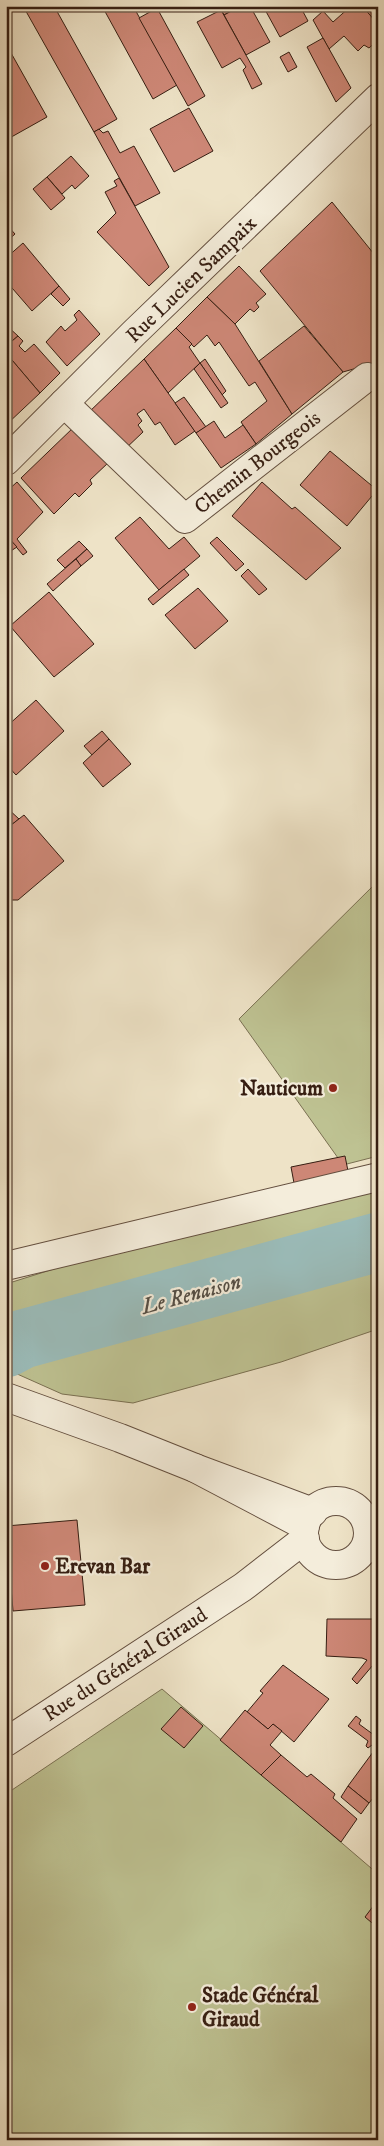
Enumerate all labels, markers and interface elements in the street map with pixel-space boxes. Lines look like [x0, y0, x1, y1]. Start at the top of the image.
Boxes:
street label: Rue Lucien Sampaix [121, 211, 263, 349]
street label: Chemin Bourgeois [189, 405, 326, 520]
place label: Nauticum [240, 1076, 323, 1102]
marker: Nauticum [327, 1082, 339, 1094]
water label: Le Renaison [137, 1268, 244, 1321]
place label: Erevan Bar [55, 1554, 151, 1580]
marker: Erevan Bar [39, 1560, 51, 1572]
street label: Rue du Général Giraud [39, 1602, 213, 1728]
place label: Stade Général Giraud [202, 1983, 319, 2033]
marker: Stade Général Giraud [186, 2001, 198, 2013]

